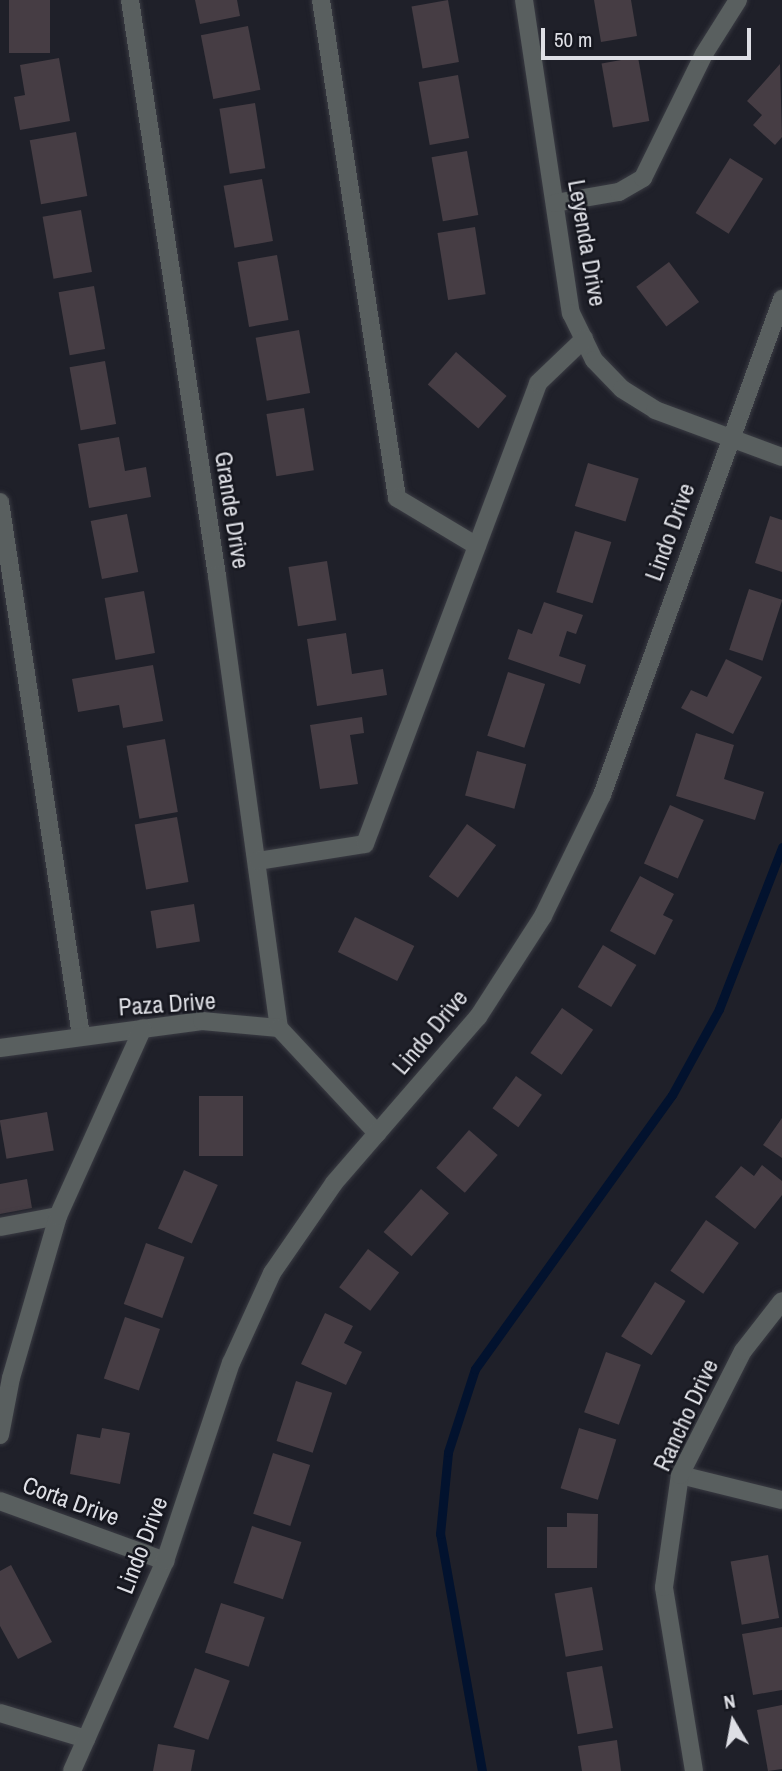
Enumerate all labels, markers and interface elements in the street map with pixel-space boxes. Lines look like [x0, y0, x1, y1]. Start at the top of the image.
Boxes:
scale bar [544, 14, 754, 58]
text: 50 m [554, 25, 592, 54]
street label: Leyenda Drive [562, 177, 612, 309]
street label: Grande Drive [209, 449, 255, 571]
street label: Lindo Drive [639, 479, 701, 585]
street label: Lindo Drive [386, 984, 474, 1080]
street label: Paza Drive [117, 986, 217, 1022]
street label: Rancho Drive [648, 1354, 724, 1476]
street label: Corta Drive [19, 1470, 123, 1532]
street label: Lindo Drive [110, 1492, 174, 1598]
north arrow [698, 1687, 768, 1757]
text: N [722, 1688, 737, 1715]

